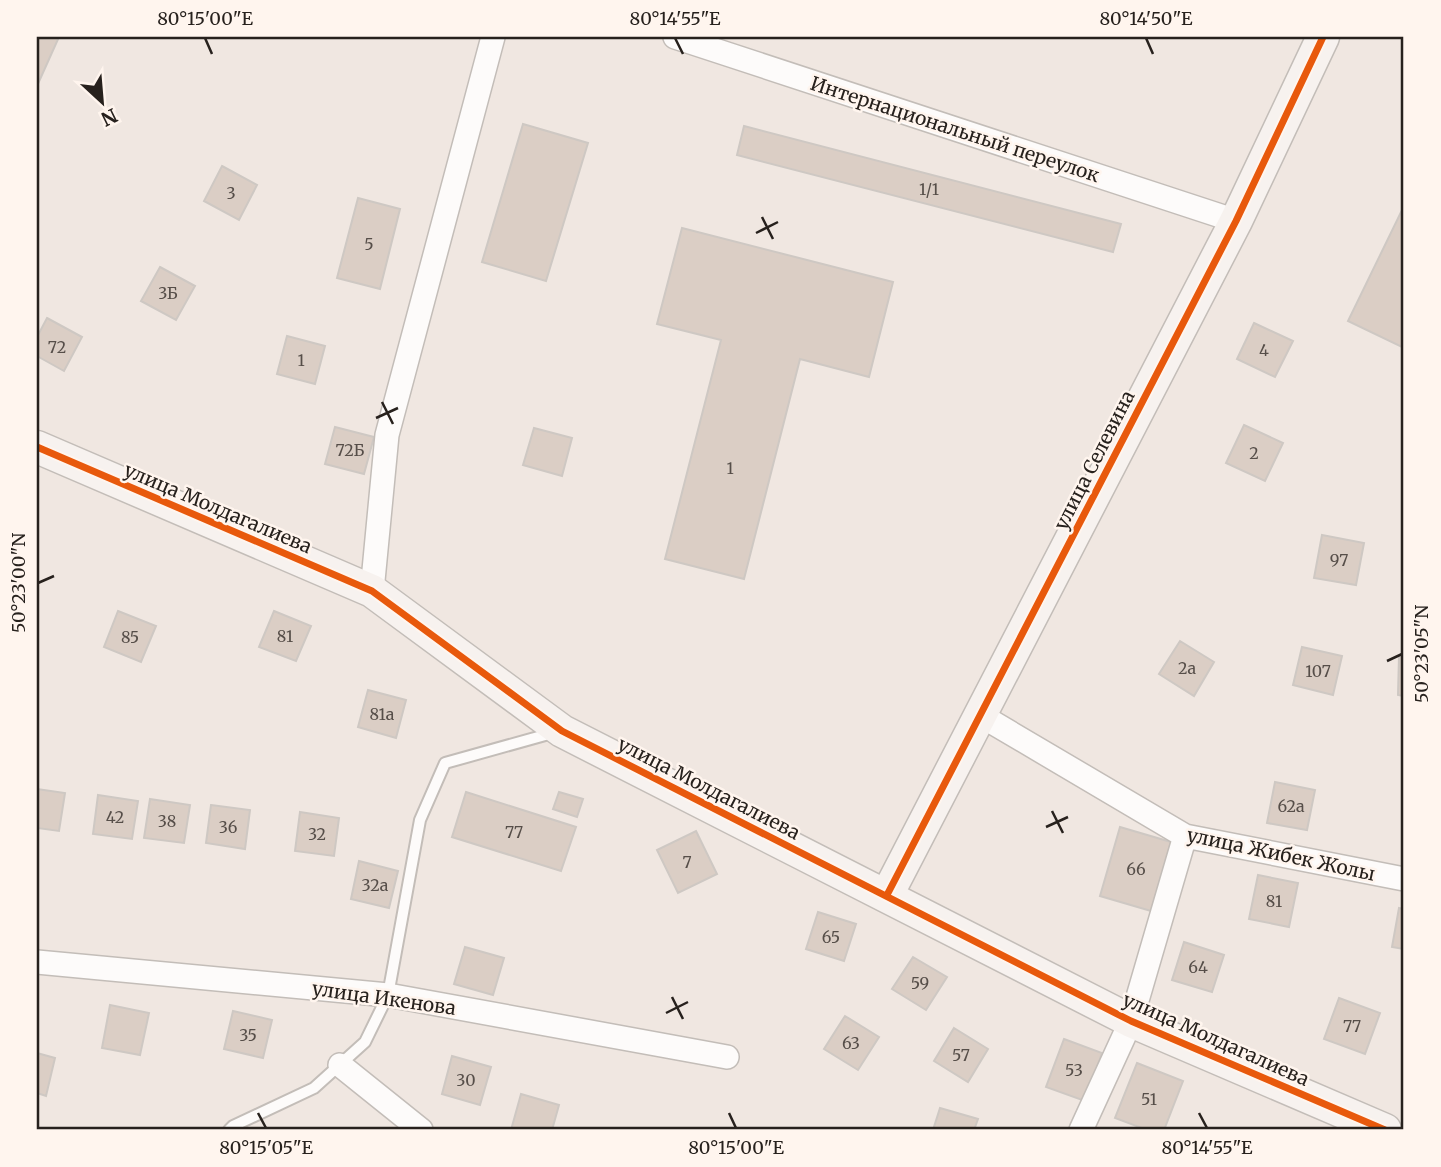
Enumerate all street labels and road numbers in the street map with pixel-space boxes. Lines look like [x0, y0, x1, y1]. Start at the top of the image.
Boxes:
street label: Интернациональный переулок [807, 71, 1103, 187]
street label: улица Селевина [1048, 386, 1140, 534]
street label: улица Молдагалиева [120, 458, 316, 558]
street label: улица Молдагалиева [614, 732, 804, 844]
street label: улица Жибек Жолы [1185, 822, 1377, 886]
street label: улица Икенова [311, 976, 457, 1020]
street label: улица Молдагалиева [1119, 987, 1313, 1091]

